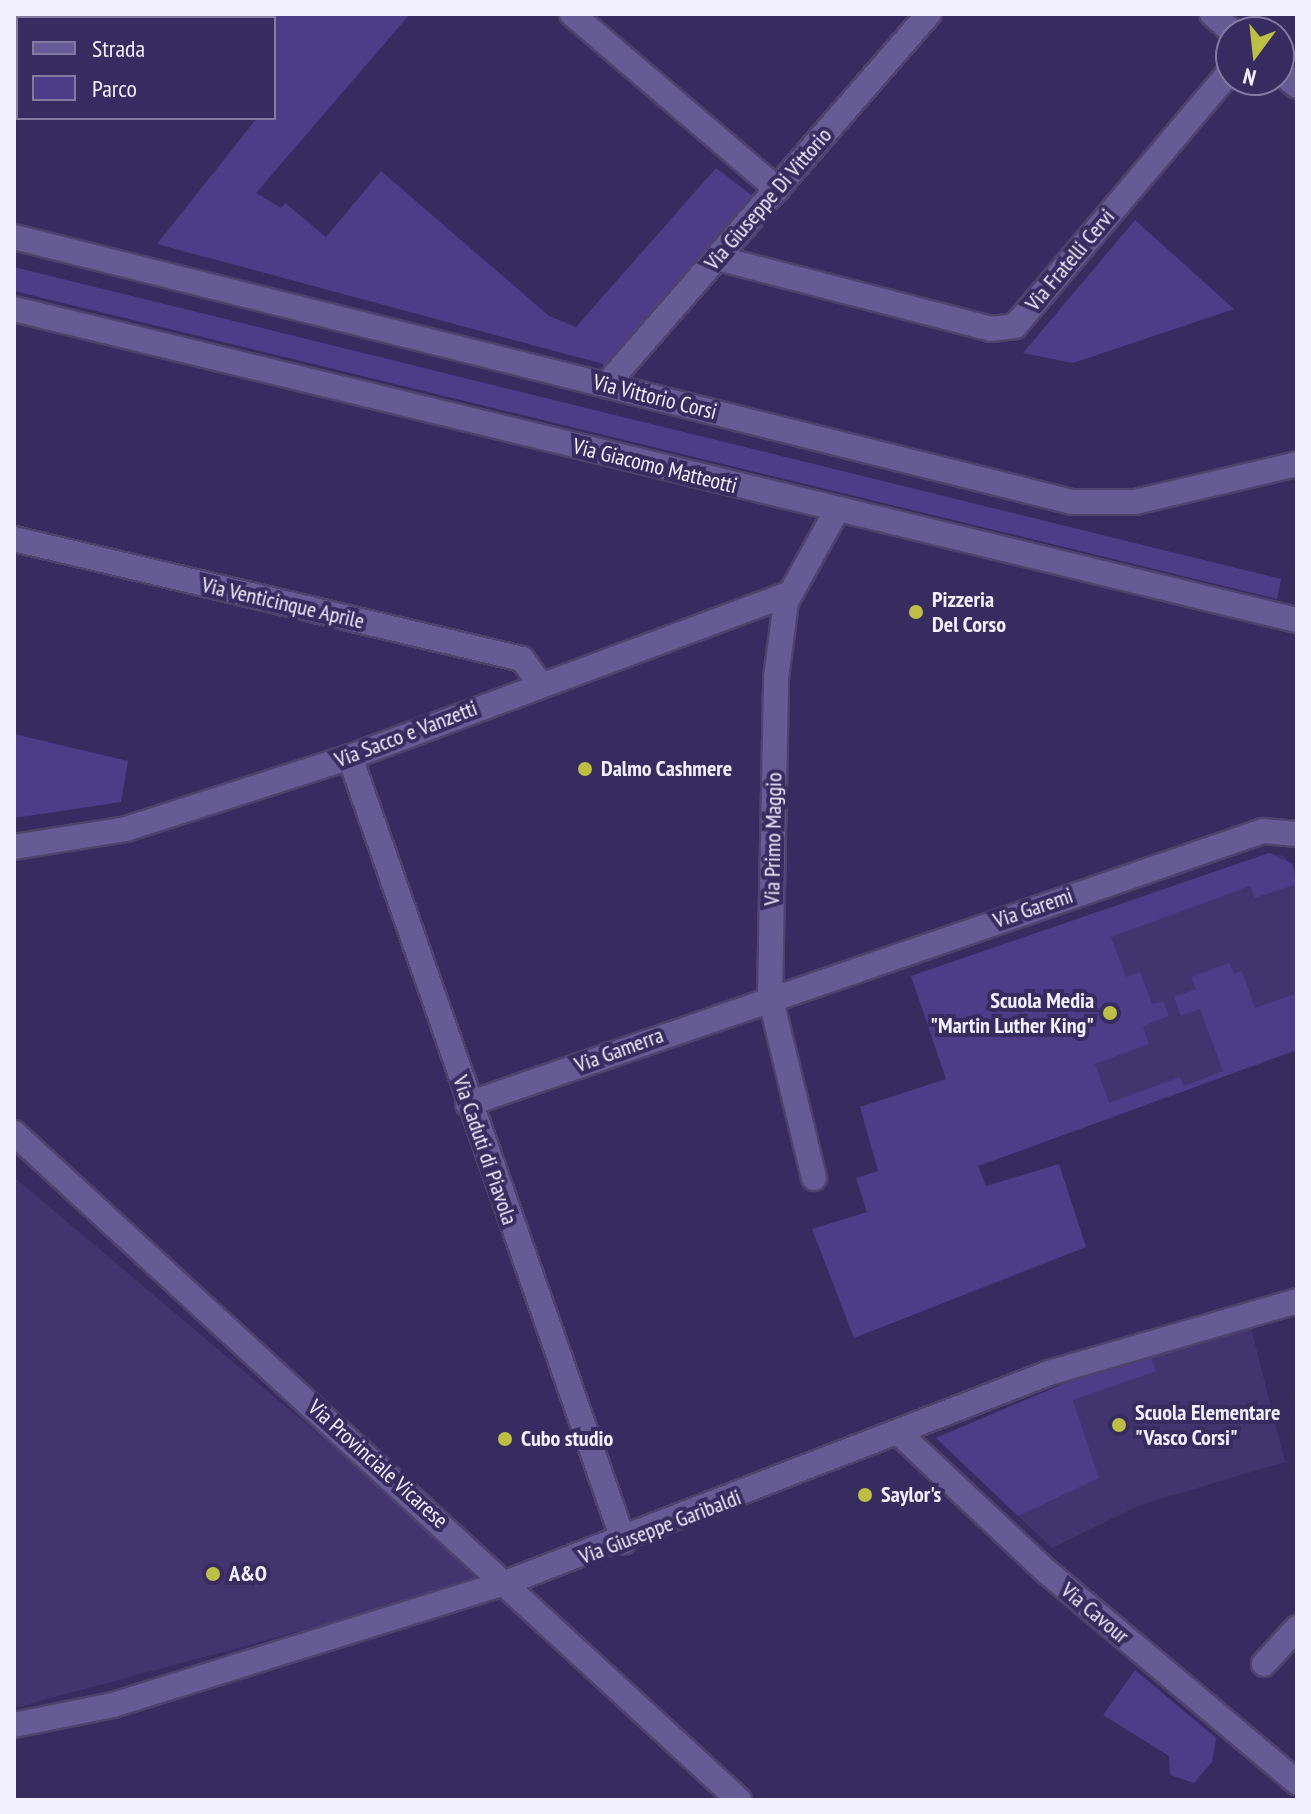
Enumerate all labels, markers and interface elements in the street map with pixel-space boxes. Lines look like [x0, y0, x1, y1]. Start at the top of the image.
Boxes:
legend [16, 16, 276, 120]
north arrow [1215, 16, 1295, 96]
text: Strada [92, 33, 145, 64]
text: N [1240, 62, 1259, 92]
text: Parco [92, 73, 137, 104]
street label: Via Giuseppe Di Vittorio [699, 122, 837, 276]
street label: Via Fratelli Cervi [1020, 204, 1120, 316]
street label: Via Vittorio Corsi [590, 369, 720, 425]
street label: Via Giacomo Matteotti [570, 433, 740, 499]
street label: Via Venticinque Aprile [199, 571, 367, 635]
place label: Pizzeria Del Corso [932, 586, 1006, 638]
marker: Pizzeria Del Corso [907, 603, 925, 621]
street label: Via Sacco e Vanzetti [331, 695, 481, 773]
place label: Dalmo Cashmere [601, 756, 732, 782]
marker: Dalmo Cashmere [576, 760, 594, 778]
street label: Via Primo Maggio [759, 772, 787, 906]
street label: Via Garemi [990, 882, 1076, 934]
place label: Scuola Media "Martin Luther King" [930, 987, 1094, 1038]
marker: Scuola Media "Martin Luther King" [1101, 1004, 1119, 1022]
street label: Via Gamerra [571, 1022, 667, 1078]
street label: Via Caduti di Piavola [447, 1072, 523, 1228]
street label: Via Provinciale Vicarese [302, 1394, 454, 1534]
place label: Scuola Elementare "Vasco Corsi" [1135, 1399, 1280, 1450]
marker: Scuola Elementare "Vasco Corsi" [1110, 1416, 1128, 1434]
place label: Cubo studio [521, 1426, 613, 1452]
marker: Cubo studio [496, 1430, 514, 1448]
place label: Saylor's [881, 1482, 941, 1508]
street label: Via Giuseppe Garibaldi [575, 1484, 745, 1570]
marker: Saylor's [856, 1486, 874, 1504]
place label: A&O [229, 1561, 267, 1587]
marker: A&O [204, 1565, 222, 1583]
street label: Via Cavour [1056, 1577, 1134, 1649]

